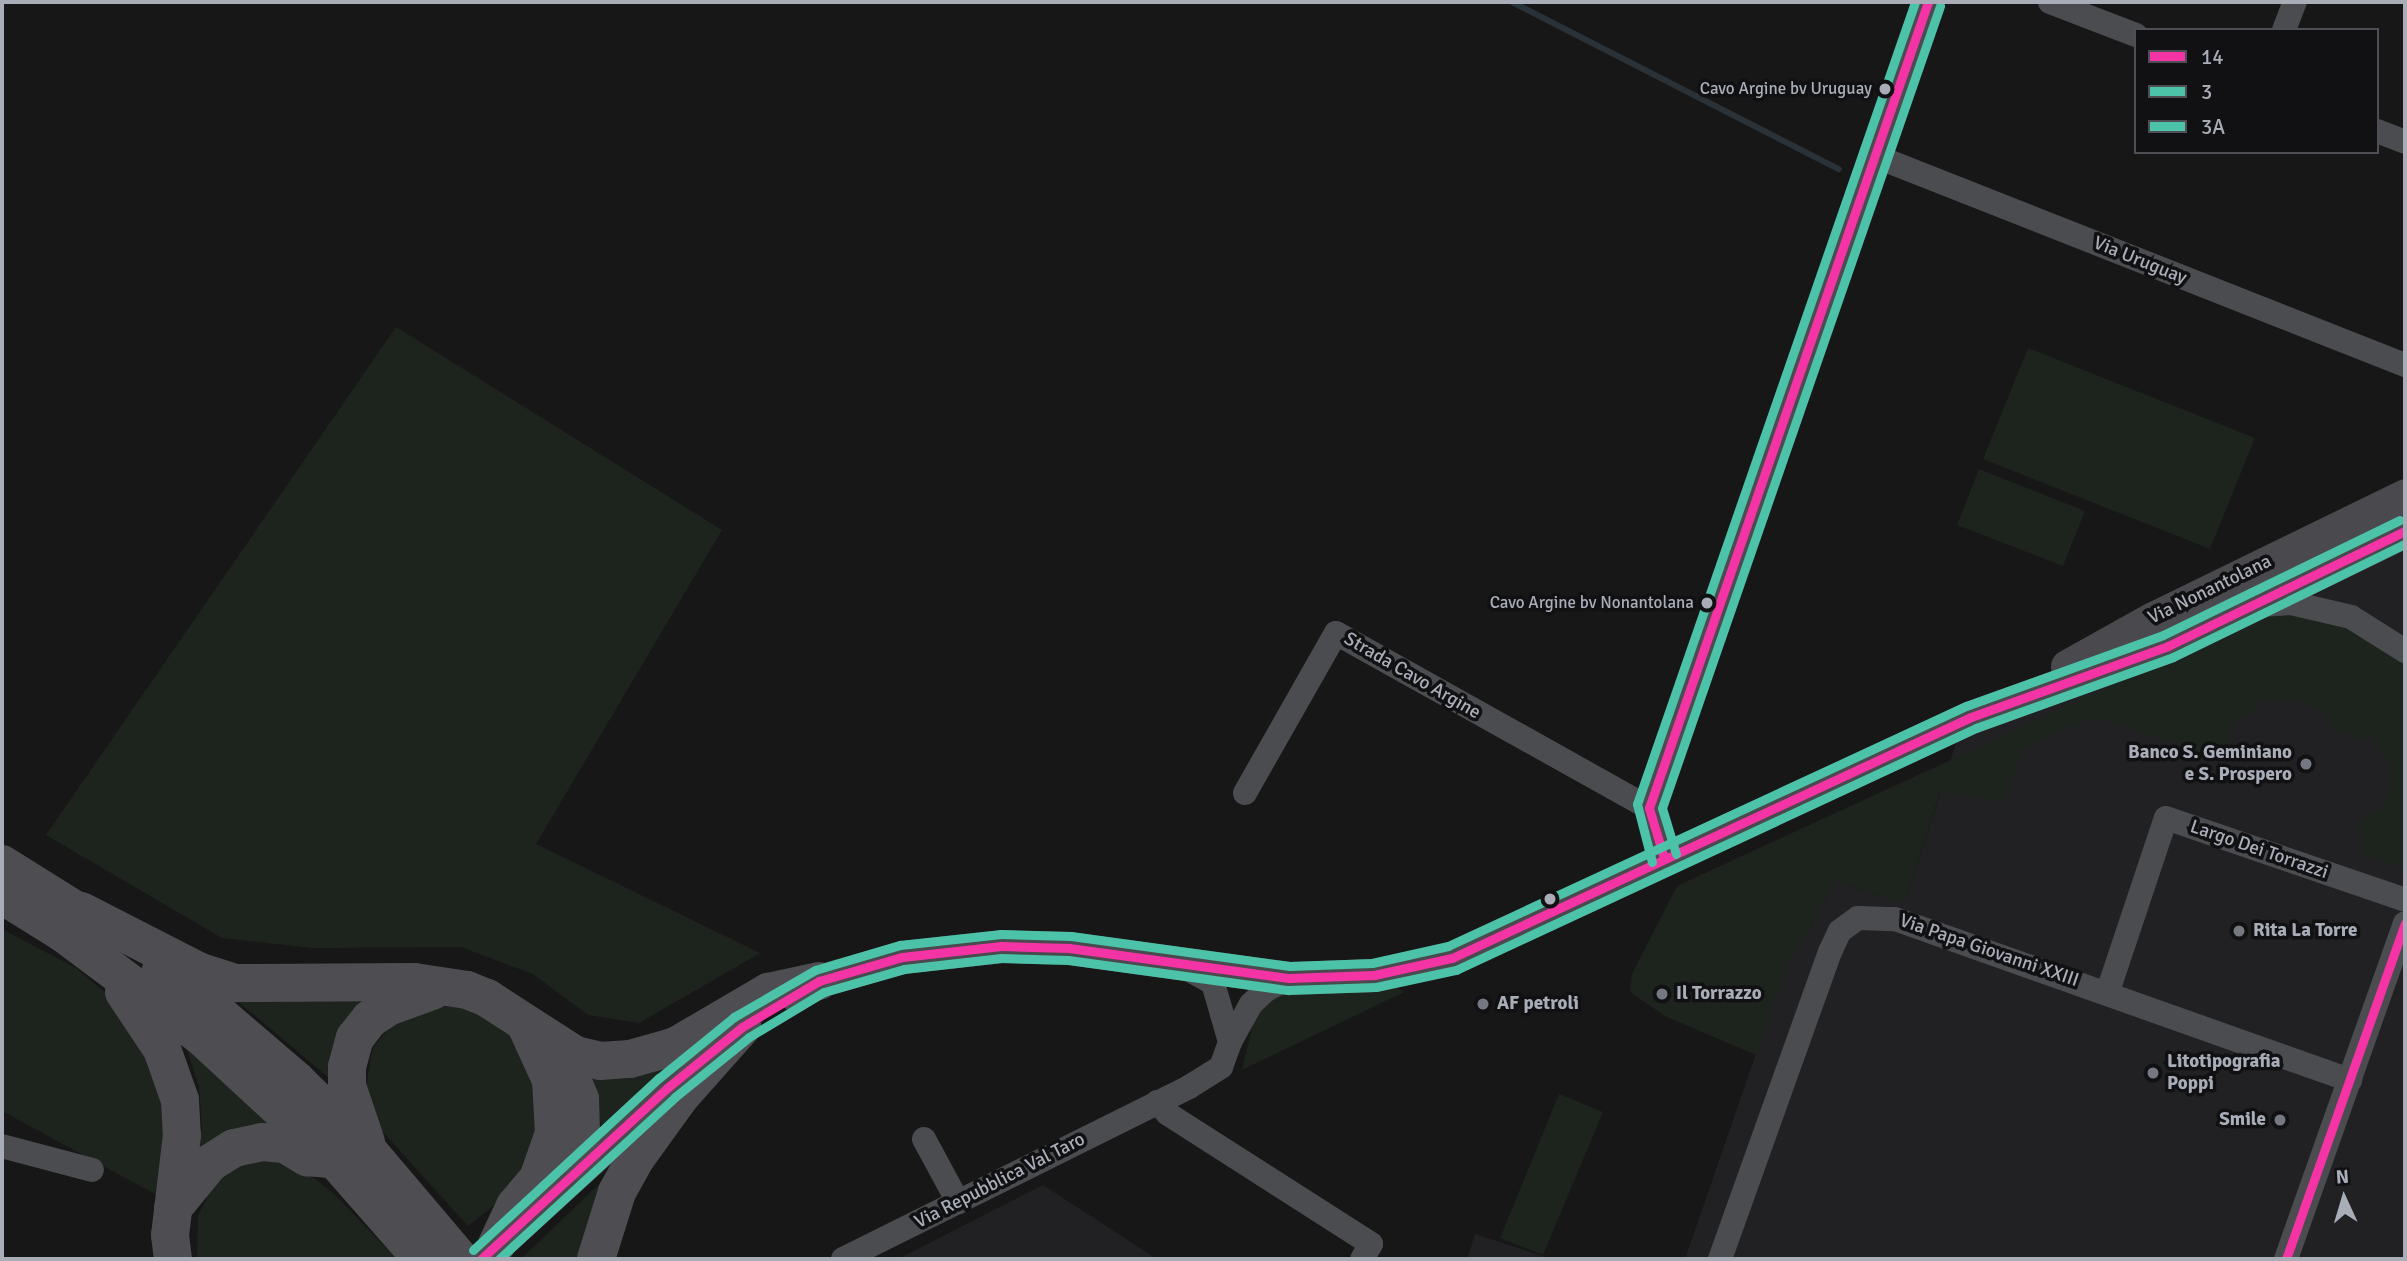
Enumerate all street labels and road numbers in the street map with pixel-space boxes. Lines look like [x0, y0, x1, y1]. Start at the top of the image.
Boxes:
street label: Via Uruguay [2090, 232, 2190, 290]
street label: Via Nonantolana [2145, 550, 2275, 630]
street label: Strada Cavo Argine [1340, 628, 1484, 724]
street label: Largo Dei Torrazzi [2187, 816, 2331, 884]
street label: Via Papa Giovanni XXIII [1896, 910, 2082, 992]
street label: Via Repubblica Val Taro [911, 1128, 1089, 1234]

